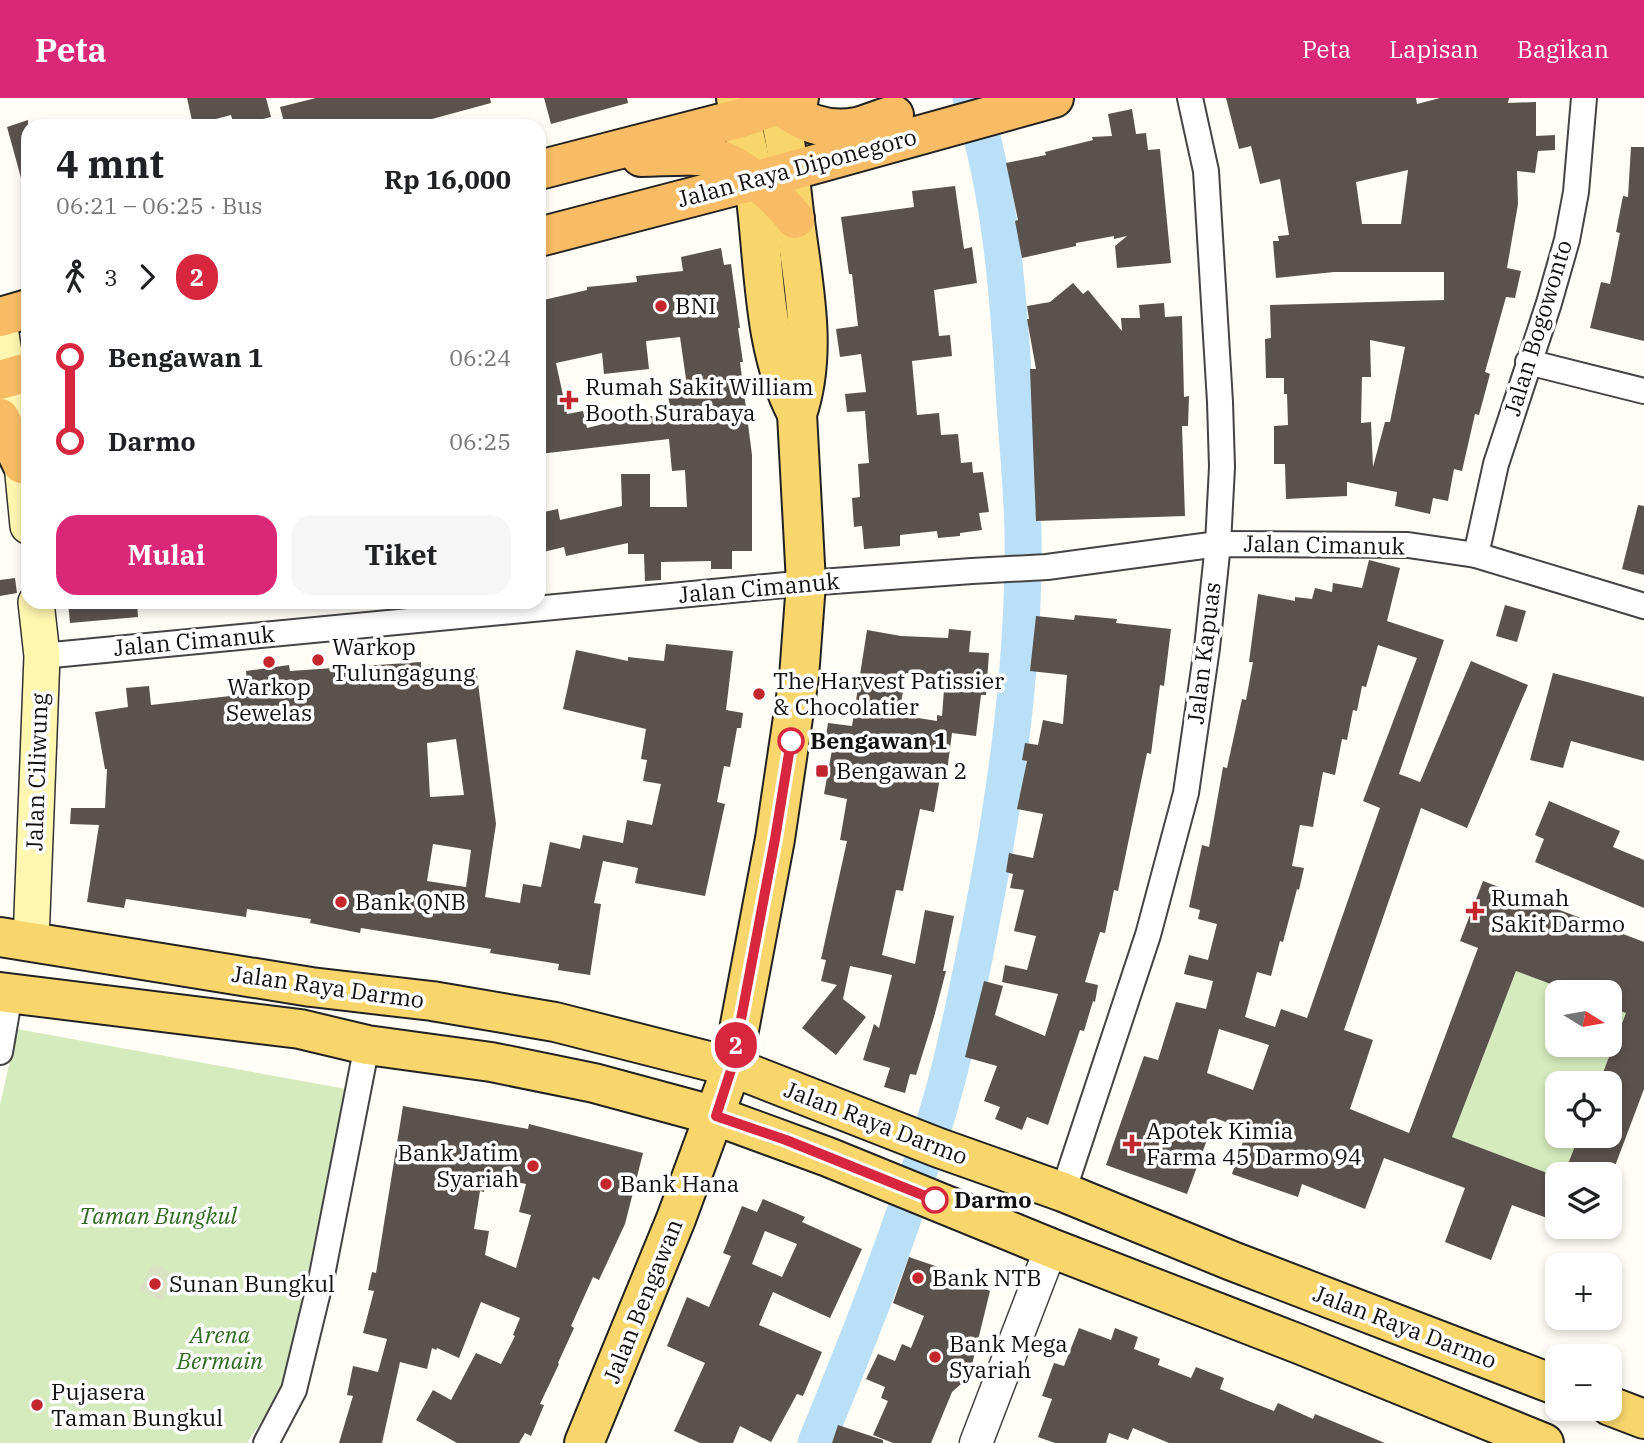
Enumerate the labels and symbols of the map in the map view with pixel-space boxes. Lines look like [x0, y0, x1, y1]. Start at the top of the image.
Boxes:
street label: Jalan Raya Diponegoro [674, 121, 920, 213]
street label: Jalan Bogowonto [1496, 236, 1578, 419]
place label: BNI [675, 290, 716, 320]
marker: BNI [653, 298, 669, 314]
place label: Rumah Sakit William Booth Surabaya [585, 371, 814, 427]
marker: Rumah Sakit William Booth Surabaya [559, 390, 579, 410]
street label: Jalan Cimanuk [1243, 528, 1406, 560]
street label: Jalan Cimanuk [677, 565, 841, 609]
street label: Jalan Kapuas [1179, 580, 1227, 726]
street label: Jalan Cimanuk [112, 618, 276, 662]
place label: Warkop Tulungagung [332, 631, 476, 687]
marker: Warkop Tulungagung [310, 652, 326, 668]
marker: Warkop Sewelas [261, 654, 277, 670]
place label: The Harvest Patissier & Chocolatier [773, 665, 1004, 721]
place label: Warkop Sewelas [226, 671, 312, 727]
marker: The Harvest Patissier & Chocolatier [751, 686, 767, 702]
street label: Jalan Ciliwung [18, 692, 54, 851]
place label: Bengawan 1 [810, 725, 947, 755]
marker: Bengawan 1 [778, 728, 804, 754]
place label: Bengawan 2 [836, 755, 967, 785]
marker: Bengawan 2 [814, 763, 830, 779]
place label: Rumah Sakit Darmo [1491, 882, 1625, 938]
place label: Bank QNB [355, 886, 466, 916]
marker: Bank QNB [333, 894, 349, 910]
marker: Rumah Sakit Darmo [1465, 901, 1485, 921]
street label: Jalan Raya Darmo [230, 958, 426, 1014]
north arrow [1545, 980, 1622, 1057]
line badge: 2 [713, 1022, 759, 1068]
street label: Jalan Raya Darmo [780, 1073, 972, 1171]
place label: Apotek Kimia Farma 45 Darmo 94 [1146, 1115, 1362, 1171]
marker: Apotek Kimia Farma 45 Darmo 94 [1124, 1136, 1140, 1152]
place label: Bank Jatim Syariah [398, 1137, 519, 1193]
marker: Bank Jatim Syariah [525, 1158, 541, 1174]
place label: Bank Hana [620, 1168, 739, 1198]
marker: Bank Hana [598, 1176, 614, 1192]
place label: Darmo [954, 1184, 1032, 1214]
marker: Darmo [922, 1187, 948, 1213]
park label: Taman Bungkul [79, 1200, 238, 1230]
street label: Jalan Bengawan [595, 1214, 689, 1387]
place label: Bank NTB [932, 1262, 1042, 1292]
place label: Sunan Bungkul [169, 1268, 335, 1298]
marker: Bank NTB [910, 1270, 926, 1286]
marker: Sunan Bungkul [147, 1276, 163, 1292]
street label: Jalan Raya Darmo [1309, 1277, 1501, 1375]
park label: Arena Bermain [176, 1319, 263, 1375]
place label: Bank Mega Syariah [949, 1328, 1068, 1384]
marker: Bank Mega Syariah [927, 1349, 943, 1365]
place label: Pujasera Taman Bungkul [51, 1376, 223, 1432]
marker: Pujasera Taman Bungkul [29, 1397, 45, 1413]

